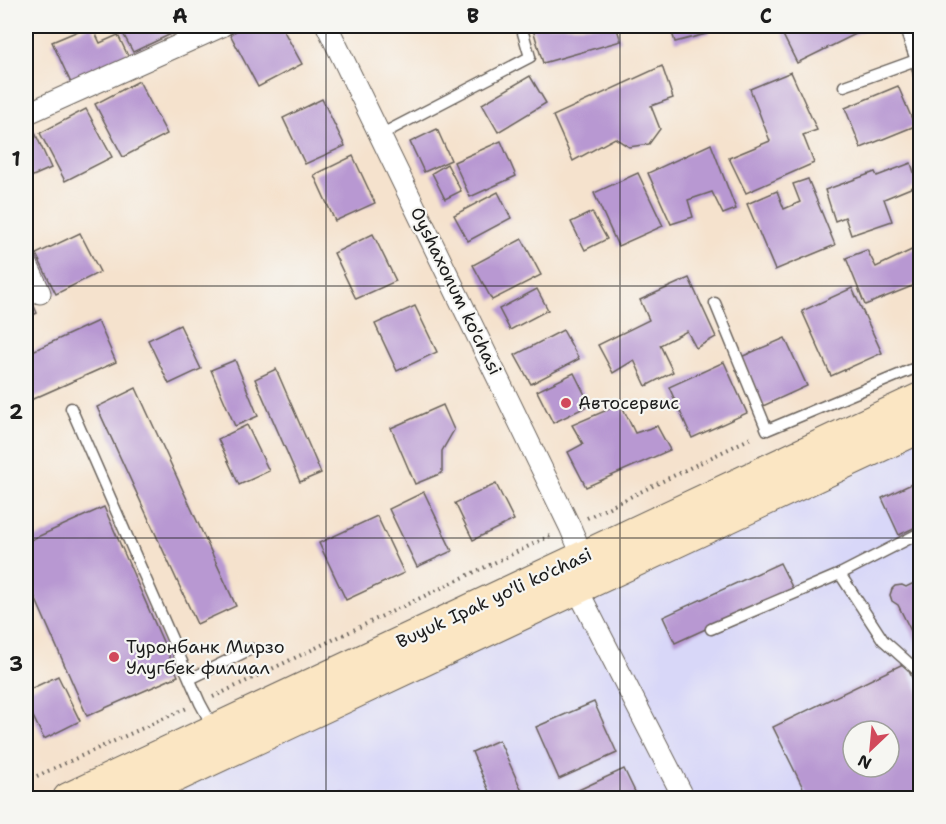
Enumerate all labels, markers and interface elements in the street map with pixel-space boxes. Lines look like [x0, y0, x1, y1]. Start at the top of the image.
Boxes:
text: A [172, 3, 188, 29]
text: B [467, 3, 479, 29]
text: C [760, 3, 772, 29]
text: 1 [11, 146, 21, 172]
street label: Oyshaxonum ko'chasi [405, 203, 507, 379]
place label: Автосервис [578, 391, 679, 415]
marker: Автосервис [559, 396, 573, 410]
text: 2 [9, 399, 23, 425]
street label: Buyuk Ipak yo'li ko'chasi [392, 542, 596, 654]
place label: Туронбанк Мирзо Улугбек филиал [126, 635, 285, 680]
marker: Туронбанк Мирзо Улугбек филиал [107, 650, 121, 664]
text: 3 [9, 651, 23, 677]
north arrow [841, 719, 901, 779]
text: N [854, 750, 875, 774]

